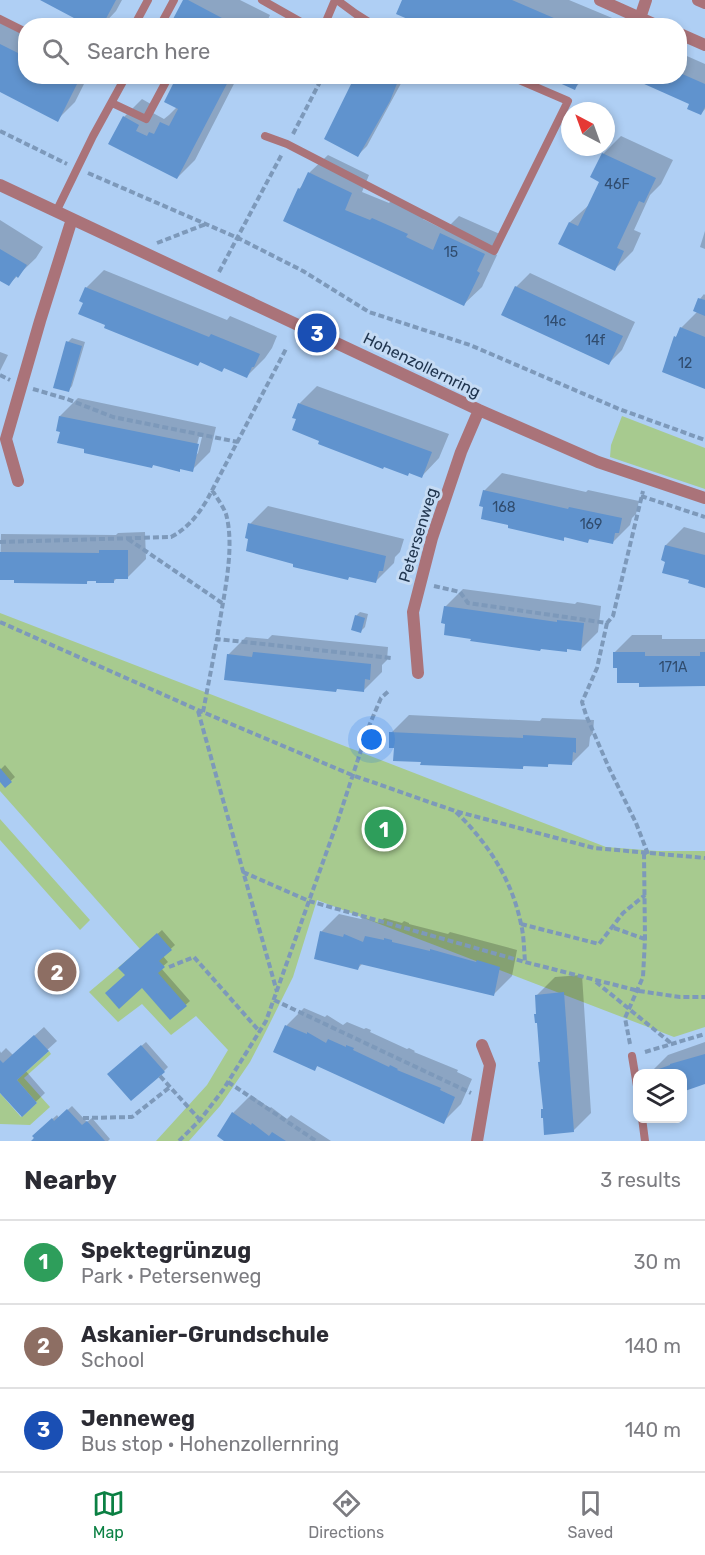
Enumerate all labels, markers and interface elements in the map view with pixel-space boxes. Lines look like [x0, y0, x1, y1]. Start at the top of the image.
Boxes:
search box [18, 18, 687, 84]
icon: search [39, 35, 72, 68]
text: Search here [87, 38, 210, 65]
north arrow [561, 102, 615, 156]
house number: 46F [604, 176, 630, 193]
house number: 15 [444, 244, 458, 261]
pin: 3 [298, 310, 336, 356]
house number: 14c [544, 313, 566, 330]
street label: Hohenzollernring [360, 328, 484, 402]
house number: 14f [585, 332, 606, 349]
house number: 12 [678, 355, 692, 372]
street label: Petersenweg [395, 485, 441, 585]
house number: 168 [492, 499, 516, 516]
house number: 169 [580, 516, 602, 533]
house number: 171A [659, 659, 688, 676]
your location [357, 725, 386, 754]
pin: 1 [364, 806, 404, 852]
pin: 2 [38, 950, 76, 994]
map controls [633, 1069, 687, 1123]
button: layers [633, 1069, 687, 1123]
text: Nearby [24, 1165, 117, 1196]
text: 3 results [600, 1168, 681, 1192]
text: Spektegrünzug [81, 1237, 251, 1264]
text: 1 [39, 1250, 48, 1274]
text: 30 m [634, 1250, 681, 1274]
text: Park · Petersenweg [81, 1264, 262, 1288]
text: Askanier-Grundschule [81, 1321, 329, 1348]
text: 2 [37, 1334, 50, 1358]
text: 140 m [625, 1334, 681, 1358]
text: School [81, 1348, 144, 1372]
text: Jenneweg [81, 1405, 195, 1432]
text: 3 [37, 1418, 50, 1442]
text: 140 m [625, 1418, 681, 1442]
text: Bus stop · Hohenzollernring [81, 1432, 339, 1456]
tab: Map [92, 1487, 125, 1542]
tab: Directions [308, 1487, 384, 1542]
tab: Saved [568, 1487, 613, 1542]

